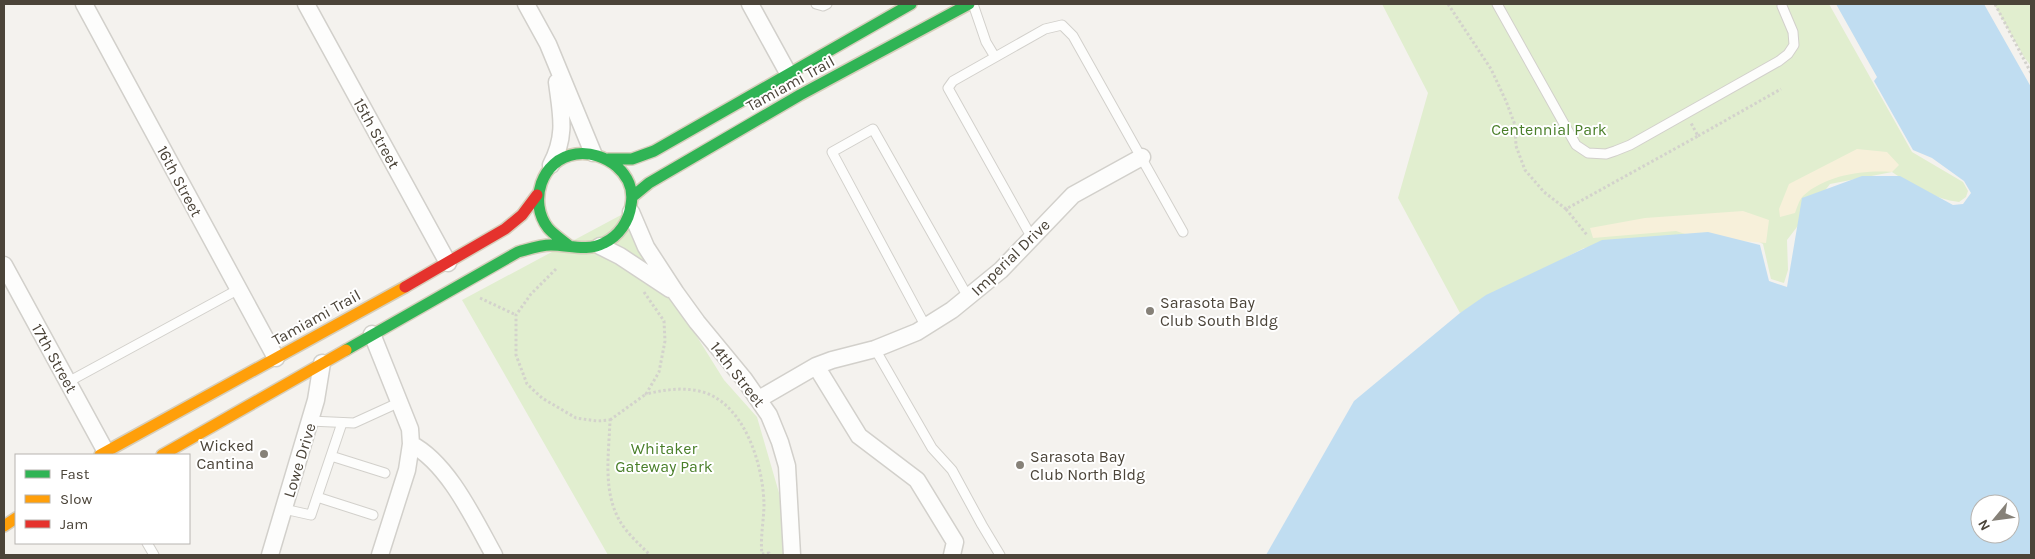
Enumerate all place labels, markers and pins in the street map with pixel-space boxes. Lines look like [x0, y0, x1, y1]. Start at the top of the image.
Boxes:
place label: Sarasota Bay Club South Bldg [1160, 293, 1278, 330]
marker: Sarasota Bay Club South Bldg [1144, 305, 1156, 317]
place label: Wicked Cantina [196, 436, 254, 473]
place label: Sarasota Bay Club North Bldg [1030, 447, 1145, 484]
marker: Wicked Cantina [258, 448, 270, 460]
marker: Sarasota Bay Club North Bldg [1014, 459, 1026, 471]

